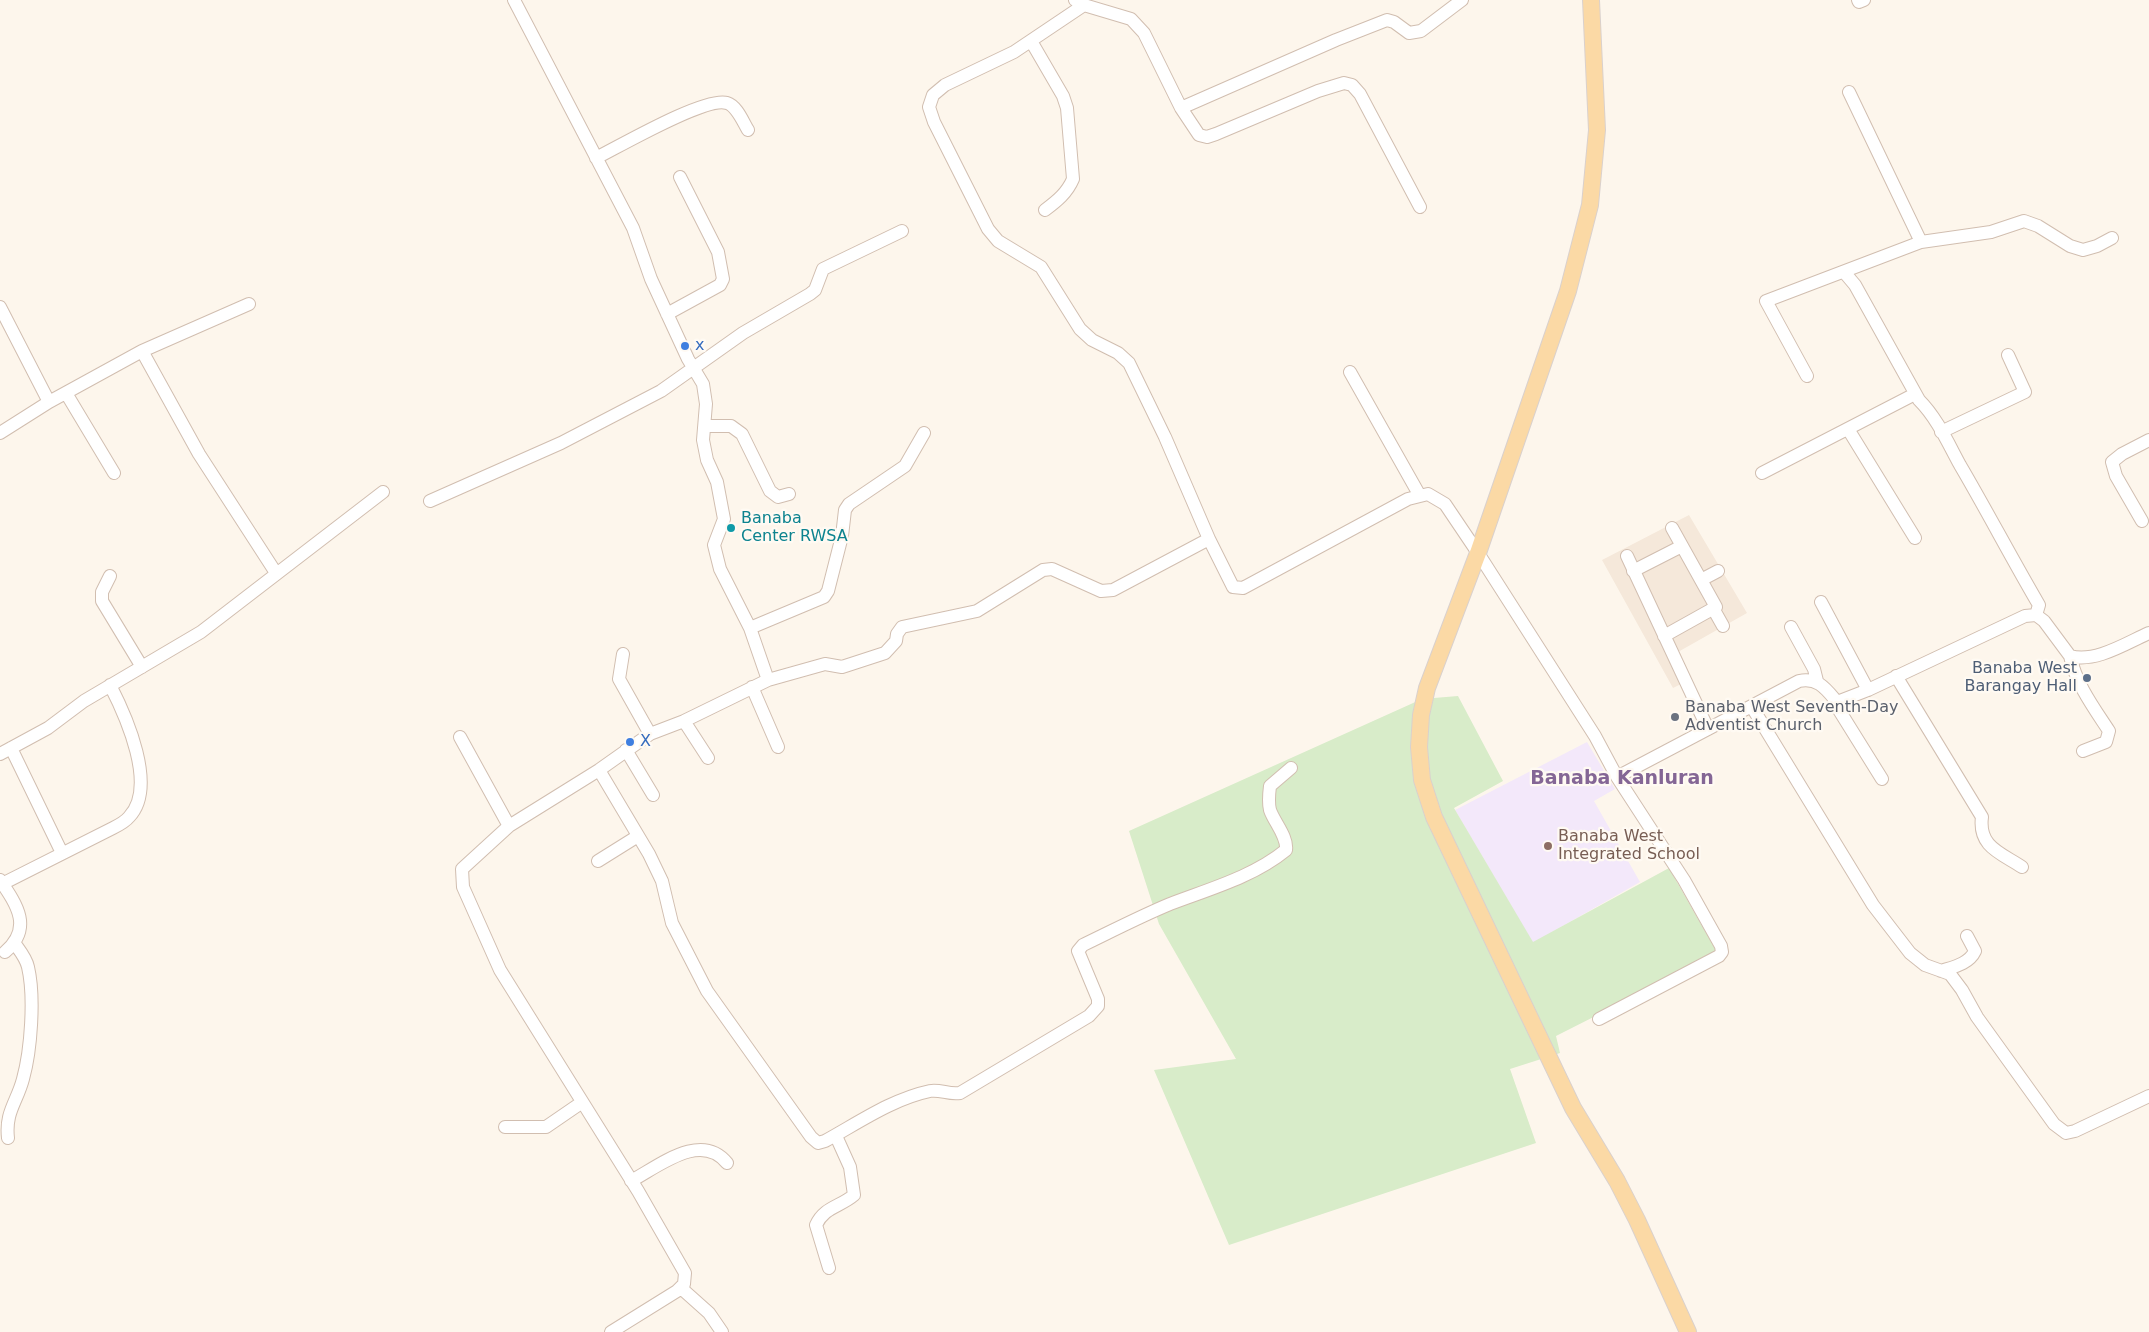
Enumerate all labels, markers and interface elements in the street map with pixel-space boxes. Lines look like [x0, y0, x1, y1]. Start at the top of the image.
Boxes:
place label: x [695, 336, 704, 356]
marker: x [679, 340, 691, 352]
place label: Banaba Center RWSA [741, 509, 848, 547]
marker: Banaba Center RWSA [725, 522, 737, 534]
place label: Banaba West Barangay Hall [1964, 659, 2077, 697]
marker: Banaba West Barangay Hall [2081, 672, 2093, 684]
place label: Banaba West Seventh-Day Adventist Church [1685, 698, 1898, 736]
marker: Banaba West Seventh-Day Adventist Church [1669, 711, 1681, 723]
place label: X [640, 732, 651, 752]
marker: X [624, 736, 636, 748]
district label: Banaba Kanluran [1530, 768, 1714, 790]
place label: Banaba West Integrated School [1558, 827, 1700, 865]
marker: Banaba West Integrated School [1542, 840, 1554, 852]

